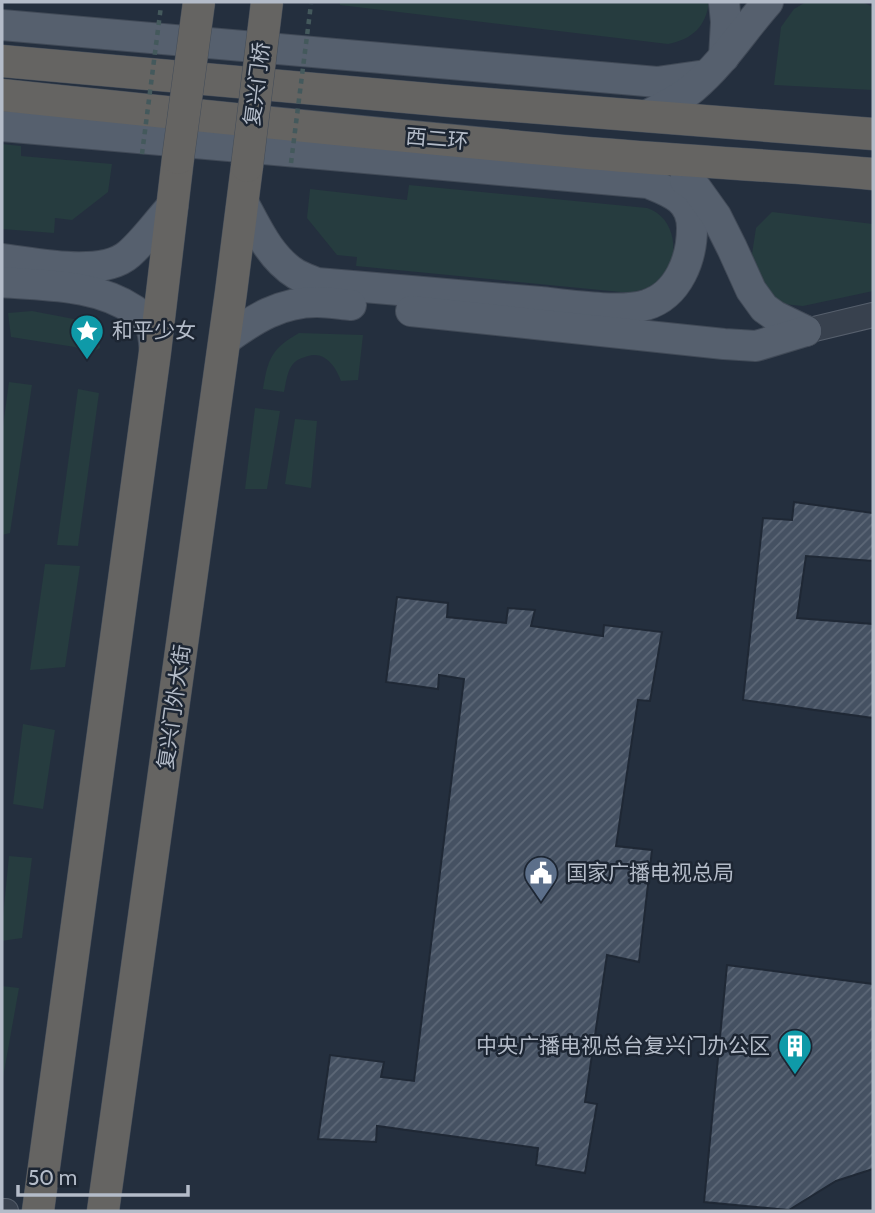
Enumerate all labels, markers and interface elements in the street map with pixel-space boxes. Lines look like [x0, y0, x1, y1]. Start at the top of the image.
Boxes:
street label: 复兴门桥 [239, 41, 274, 127]
street label: 西二环 [405, 123, 470, 154]
place icon: 和平少女 [68, 312, 106, 361]
place label: 和平少女 [112, 318, 196, 343]
street label: 复兴门外大街 [152, 643, 195, 771]
public building icon: 国家广播电视总局 [522, 854, 560, 903]
place label: 国家广播电视总局 [566, 860, 734, 885]
building icon: 中央广播电视总台复兴门办公区 [776, 1027, 814, 1076]
place label: 中央广播电视总台复兴门办公区 [476, 1033, 770, 1058]
scale bar [18, 1154, 187, 1198]
text: 50 m [28, 1165, 77, 1190]

